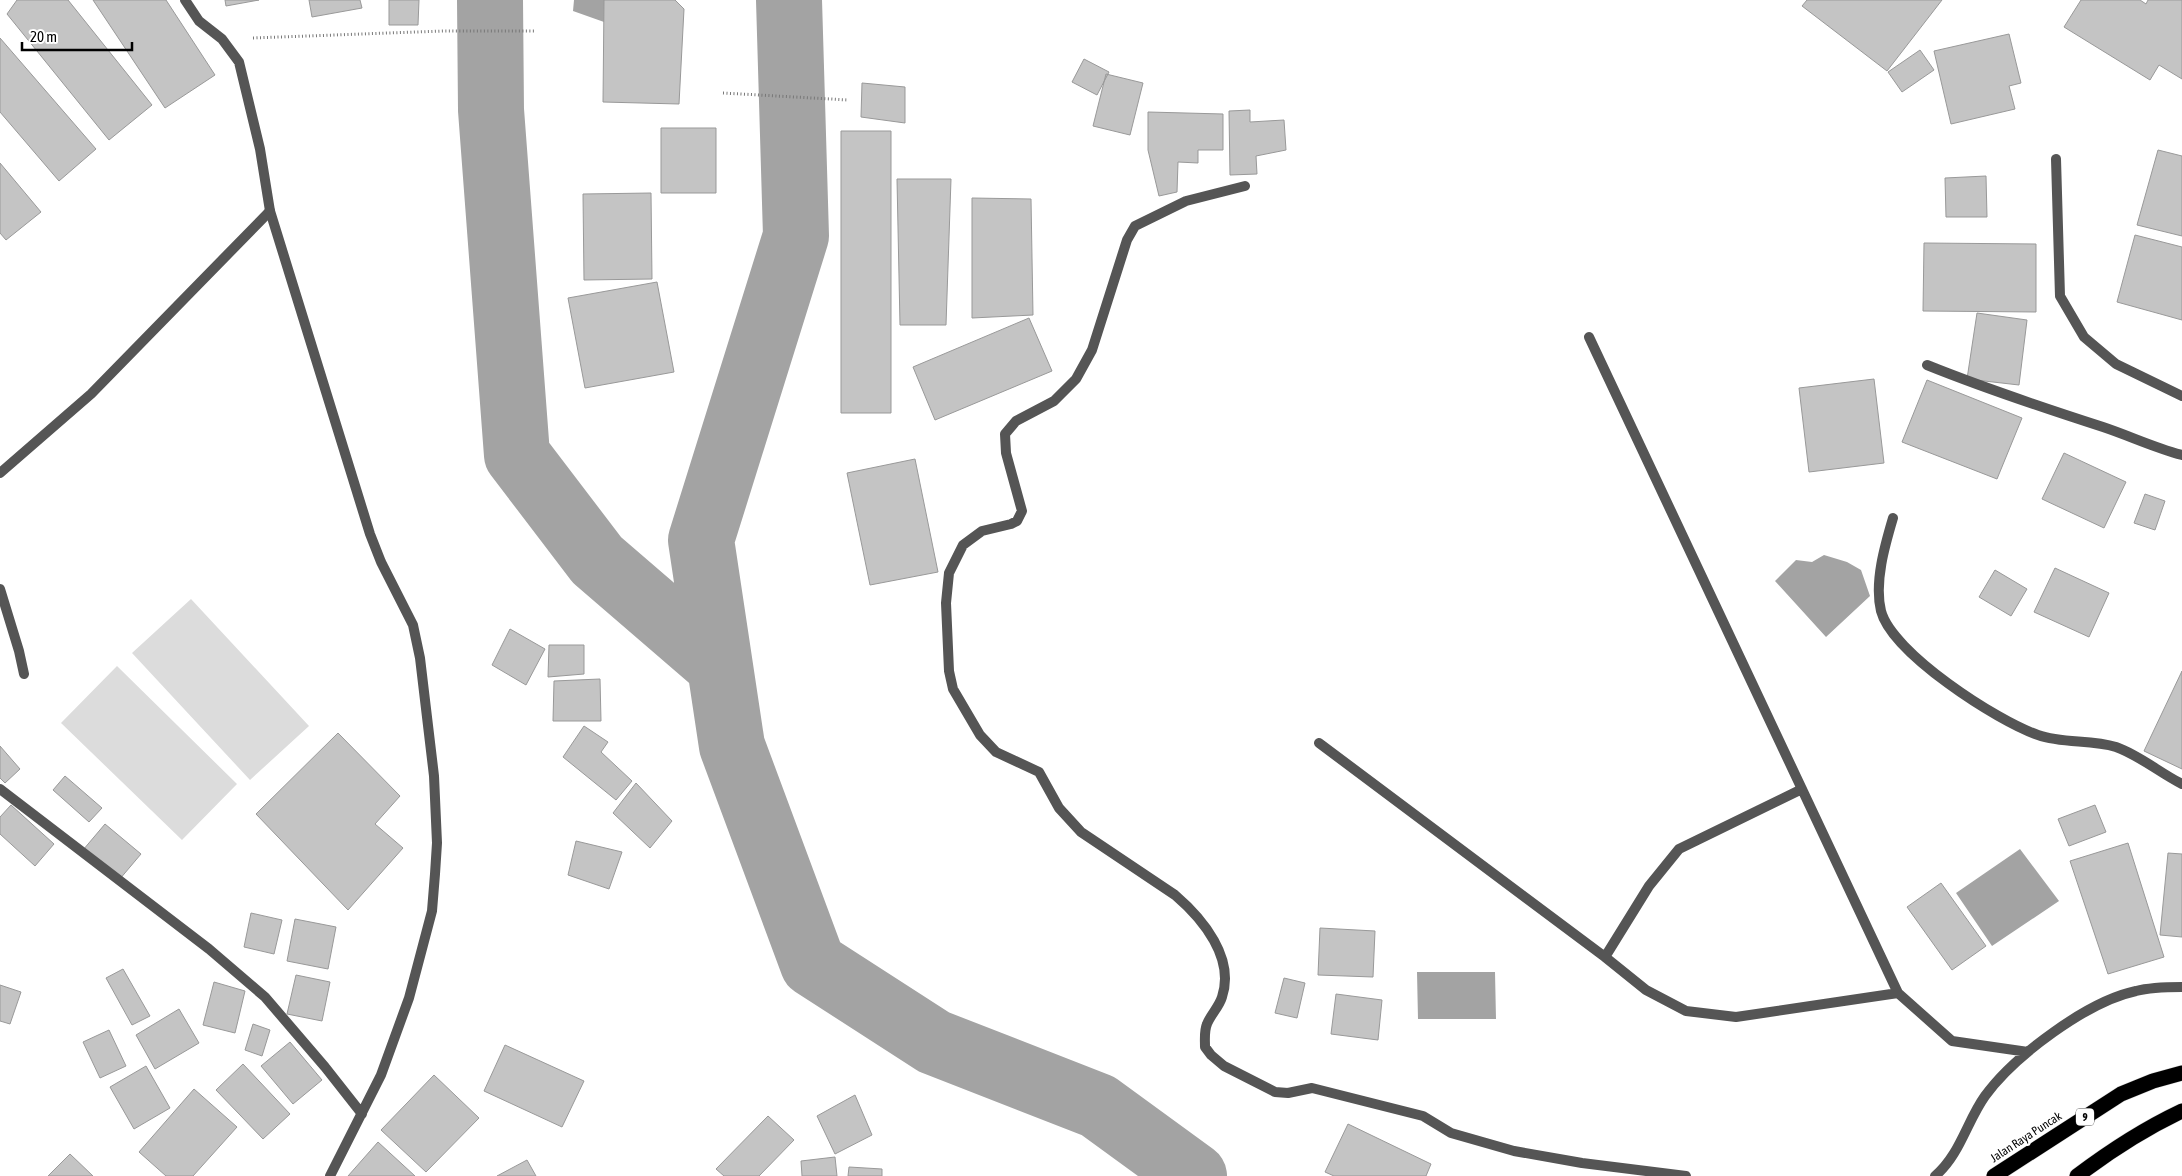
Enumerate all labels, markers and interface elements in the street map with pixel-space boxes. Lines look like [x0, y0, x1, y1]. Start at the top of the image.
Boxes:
scale bar [22, 20, 132, 52]
text: 20 m [30, 28, 57, 45]
street label: Jalan Raya Puncak [1988, 1108, 2065, 1165]
road number: 9 [2076, 1108, 2094, 1126]

